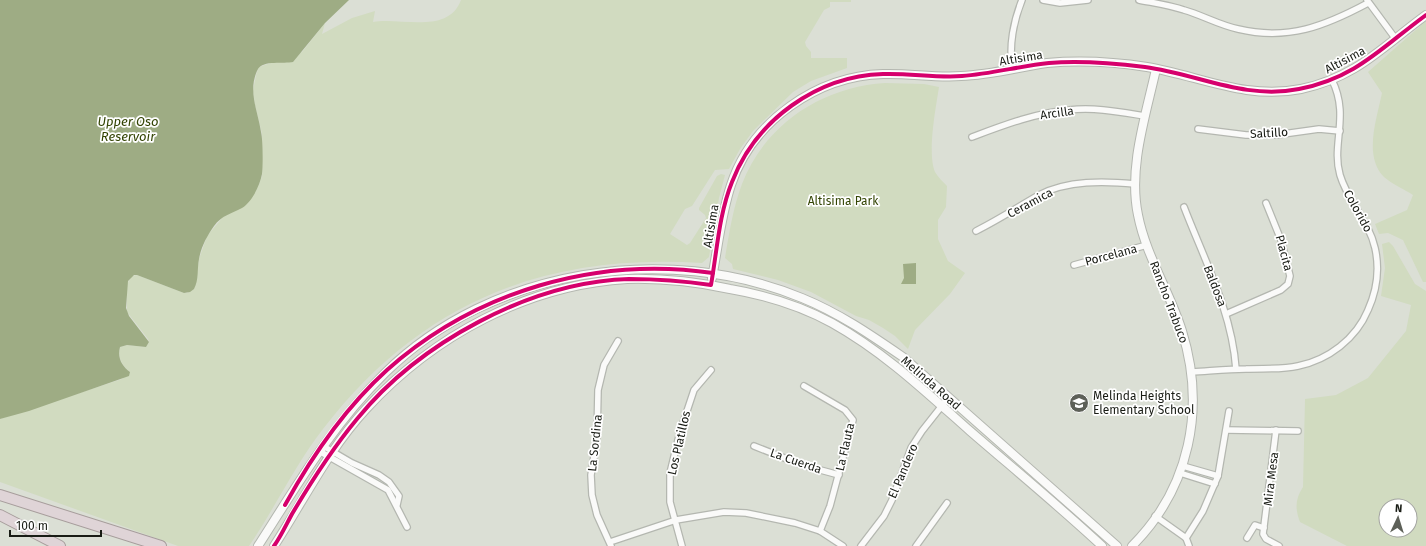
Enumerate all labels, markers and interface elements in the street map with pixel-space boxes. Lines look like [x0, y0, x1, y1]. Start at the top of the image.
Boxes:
street label: Altisima [1322, 44, 1368, 76]
street label: Altisima [998, 48, 1044, 68]
street label: Arcilla [1039, 104, 1075, 122]
water label: Upper Oso Reservoir [97, 114, 159, 144]
street label: Saltillo [1250, 125, 1288, 141]
street label: Ceramica [1005, 185, 1055, 221]
street label: Colorido [1341, 187, 1375, 235]
park label: Altisima Park [808, 194, 879, 208]
street label: Altisima [700, 203, 722, 249]
street label: Placita [1272, 233, 1296, 273]
street label: Porcelana [1083, 241, 1139, 269]
street label: Rancho Trabuco [1147, 259, 1191, 345]
street label: Baldosa [1201, 263, 1229, 309]
street label: Melinda Road [898, 353, 964, 413]
place label: Melinda Heights Elementary School [1093, 389, 1195, 417]
school or university icon: Melinda Heights Elementary School [1068, 392, 1090, 414]
street label: Los Platillos [665, 409, 693, 477]
street label: La Sordina [585, 414, 605, 472]
street label: La Flauta [833, 422, 857, 472]
street label: El Pandero [885, 442, 921, 500]
street label: La Cuerda [768, 446, 824, 476]
street label: Mira Mesa [1261, 451, 1281, 507]
north arrow [1378, 498, 1418, 538]
text: N [1395, 502, 1403, 515]
scale bar [10, 512, 101, 538]
text: 100 m [16, 519, 48, 533]

